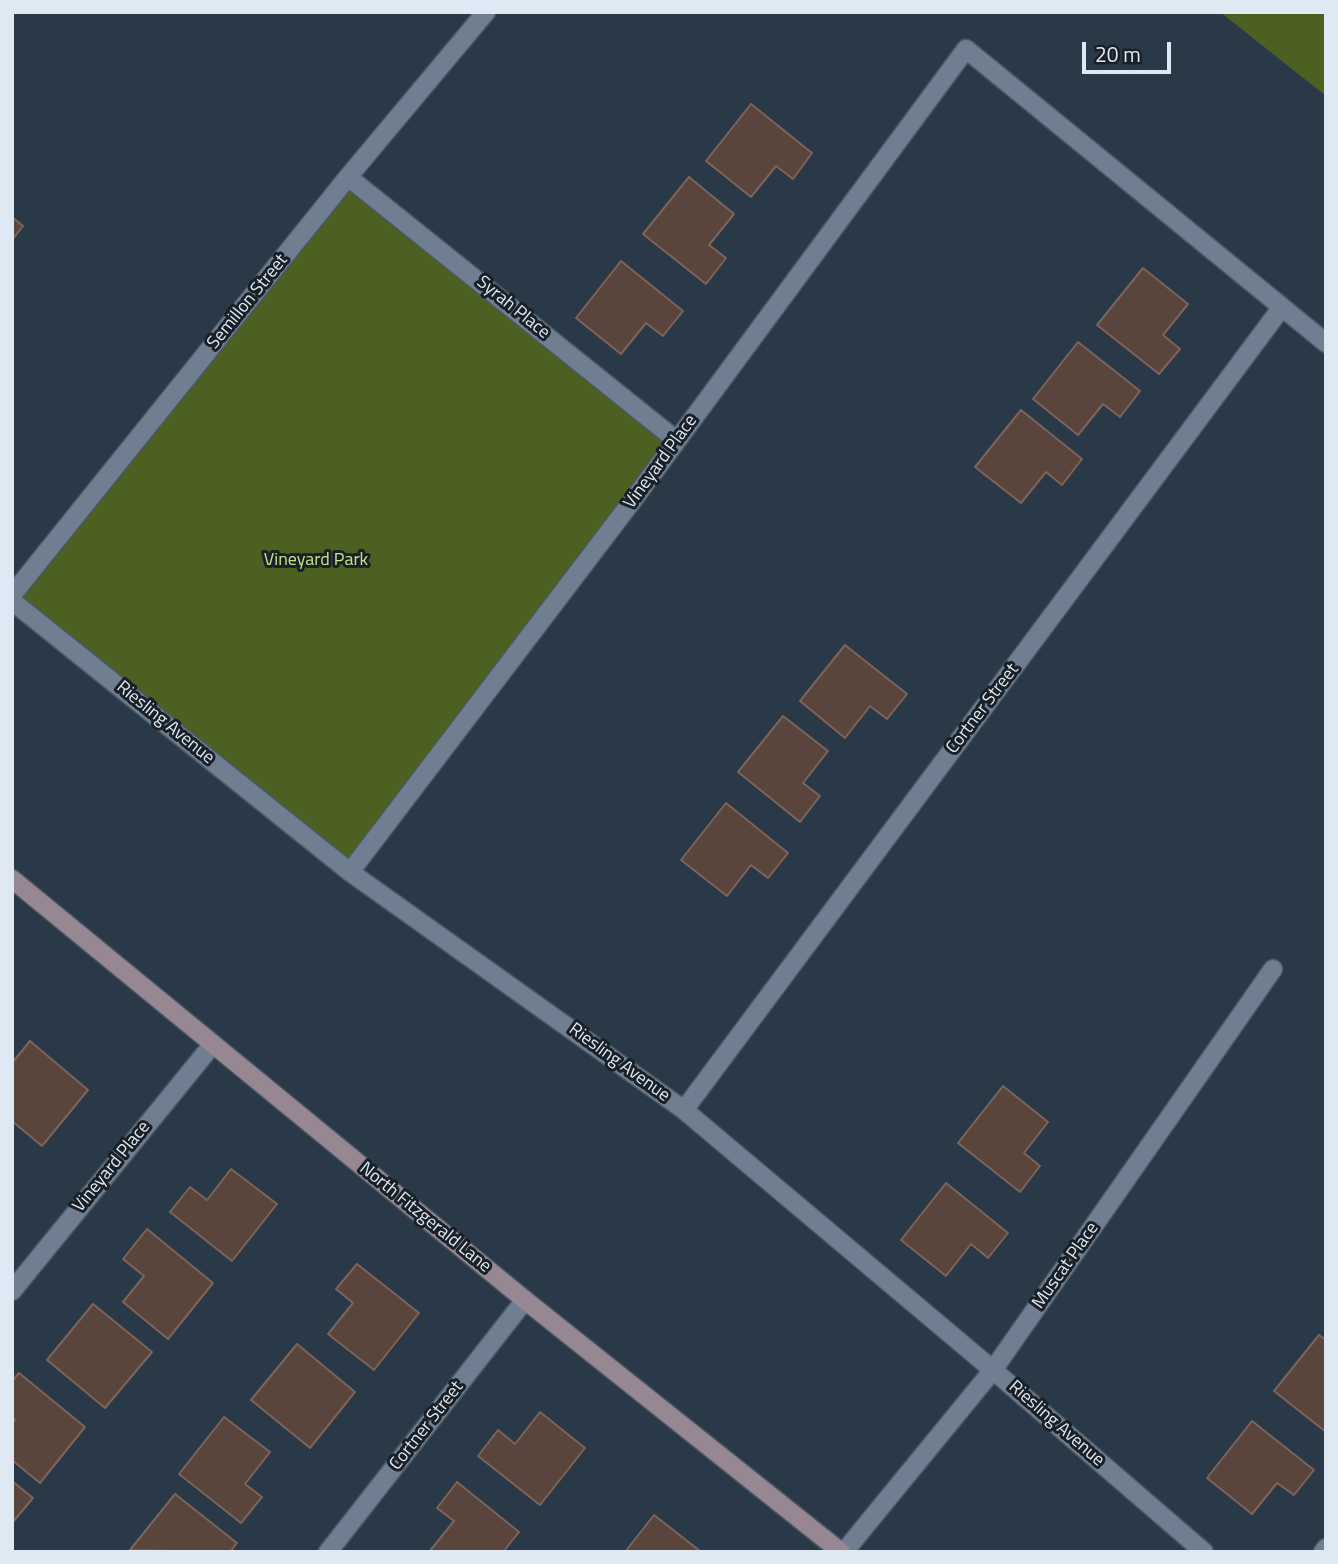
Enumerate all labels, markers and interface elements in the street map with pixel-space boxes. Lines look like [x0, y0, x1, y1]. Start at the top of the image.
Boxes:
scale bar [1086, 28, 1175, 72]
text: 20 m [1095, 38, 1141, 70]
street label: Semillon Street [203, 250, 293, 354]
street label: Syrah Place [472, 272, 554, 344]
street label: Vineyard Place [620, 411, 702, 513]
park label: Vineyard Park [264, 550, 368, 572]
street label: Cortner Street [942, 660, 1024, 758]
street label: Riesling Avenue [112, 677, 218, 769]
street label: Riesling Avenue [564, 1019, 674, 1107]
street label: Vineyard Place [69, 1117, 155, 1217]
street label: North Fitzgerald Lane [355, 1158, 495, 1278]
street label: Muscat Place [1028, 1218, 1104, 1314]
street label: Cortner Street [386, 1377, 468, 1475]
street label: Riesling Avenue [1004, 1377, 1108, 1471]

